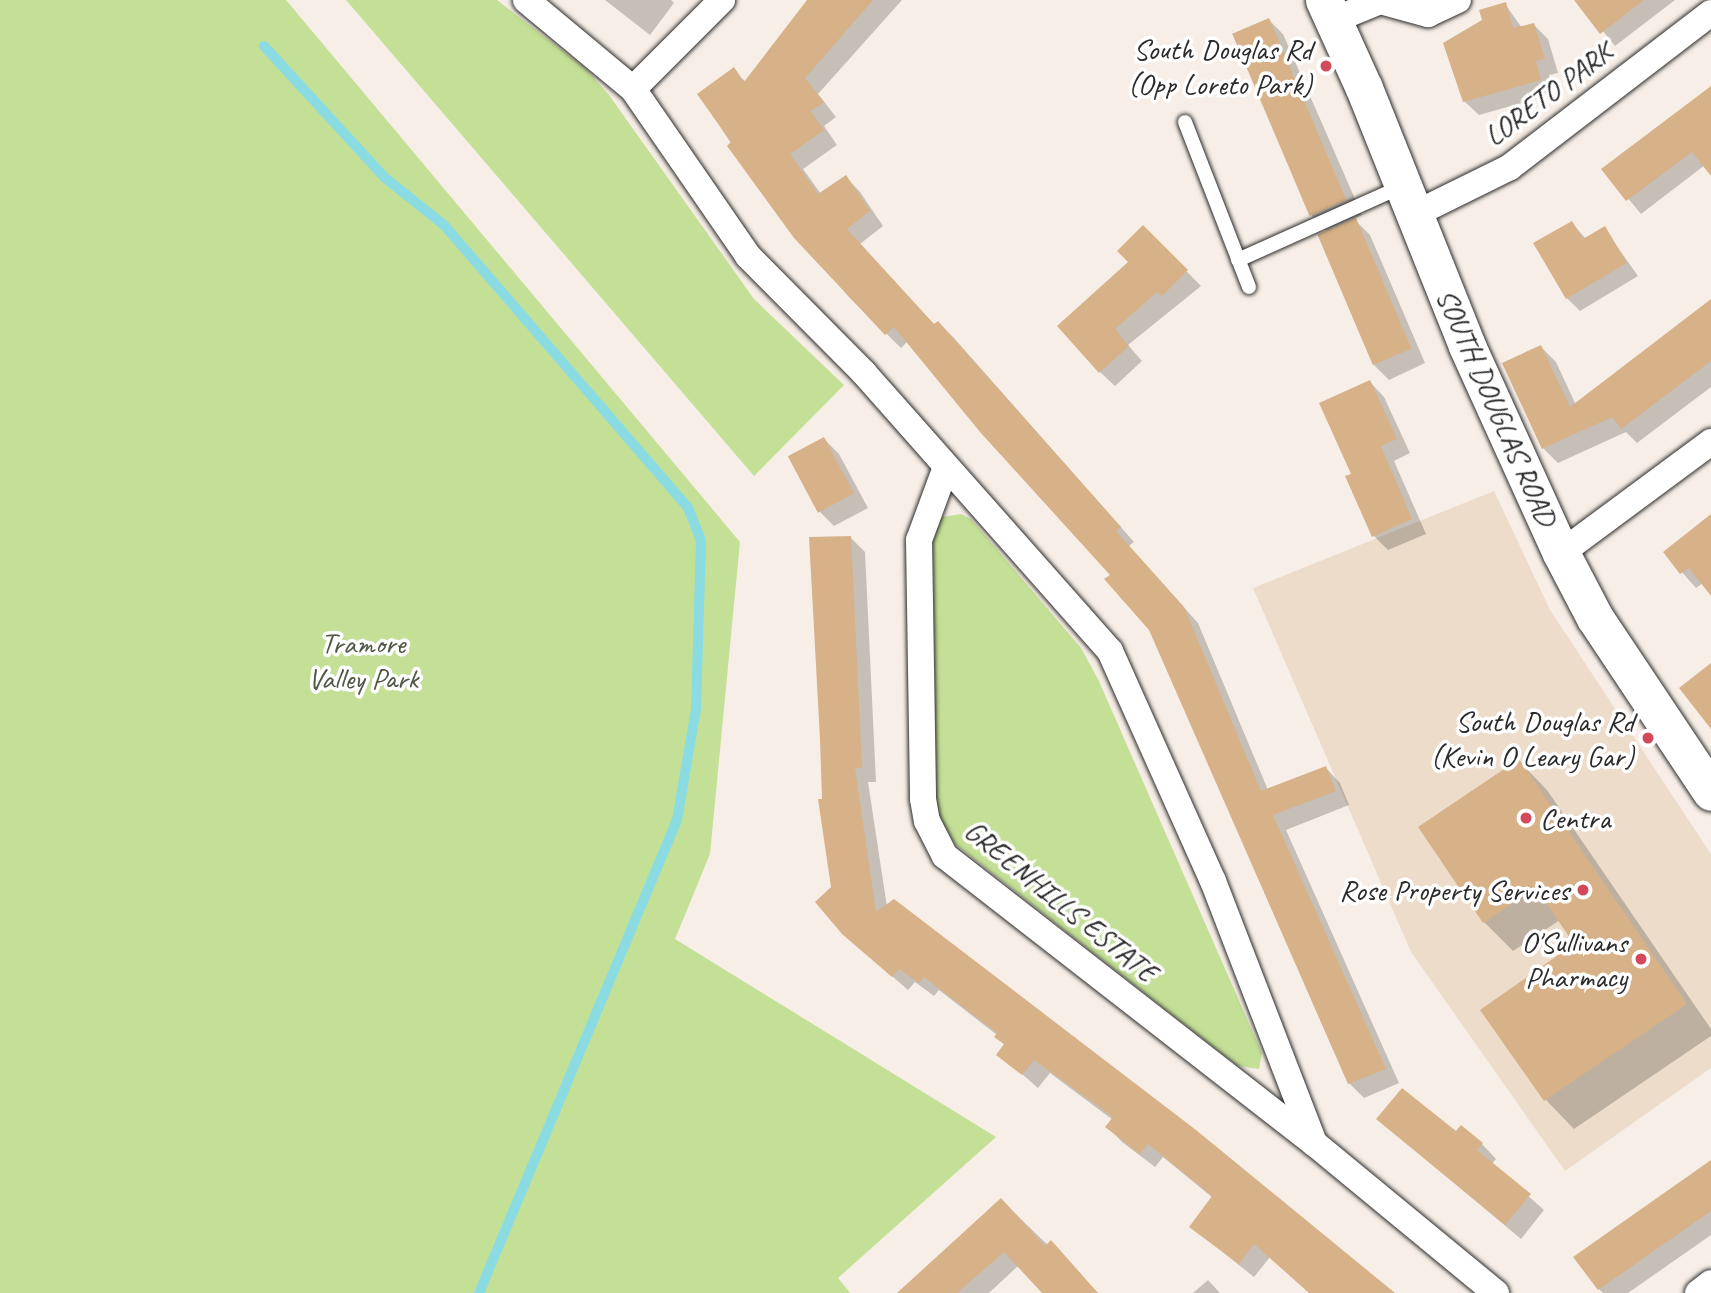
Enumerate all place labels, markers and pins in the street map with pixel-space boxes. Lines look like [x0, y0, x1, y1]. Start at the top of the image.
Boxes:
place label: South Douglas Rd (Opp Loreto Park) [1128, 31, 1312, 102]
marker: South Douglas Rd (Opp Loreto Park) [1318, 58, 1334, 74]
place label: South Douglas Rd (Kevin O Leary Gar) [1431, 703, 1634, 774]
marker: South Douglas Rd (Kevin O Leary Gar) [1640, 730, 1656, 746]
place label: Centra [1540, 800, 1610, 836]
marker: Centra [1518, 810, 1534, 826]
place label: Rose Property Services [1340, 872, 1569, 908]
marker: Rose Property Services [1575, 882, 1591, 898]
place label: O'Sullivans Pharmacy [1522, 924, 1627, 995]
marker: O'Sullivans Pharmacy [1633, 951, 1649, 967]

